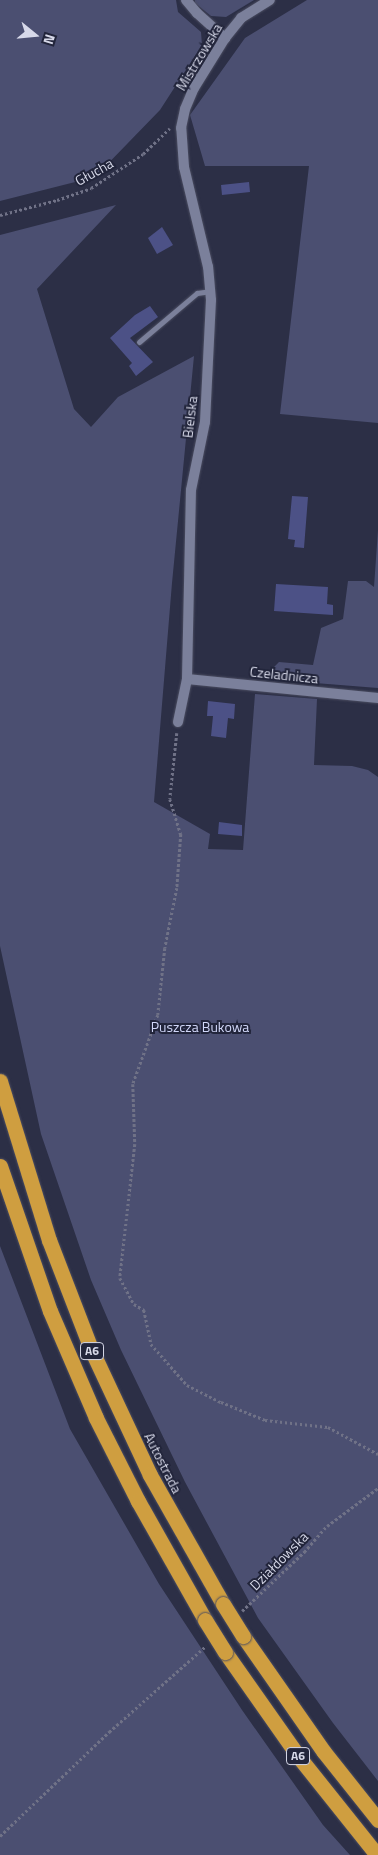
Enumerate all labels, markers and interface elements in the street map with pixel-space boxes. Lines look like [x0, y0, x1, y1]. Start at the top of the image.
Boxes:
north arrow [10, 10, 60, 60]
street label: Mistrzowska [172, 20, 226, 94]
text: N [38, 32, 61, 47]
street label: Głucha [72, 155, 116, 189]
street label: Bielska [179, 395, 201, 439]
street label: Czeladnicza [249, 663, 319, 687]
park label: Puszcza Bukowa [151, 1019, 249, 1035]
road number: A6 [80, 1342, 104, 1360]
street label: Autostrada [141, 1430, 185, 1496]
street label: Działdowska [246, 1528, 312, 1594]
road number: A6 [286, 1746, 310, 1765]

